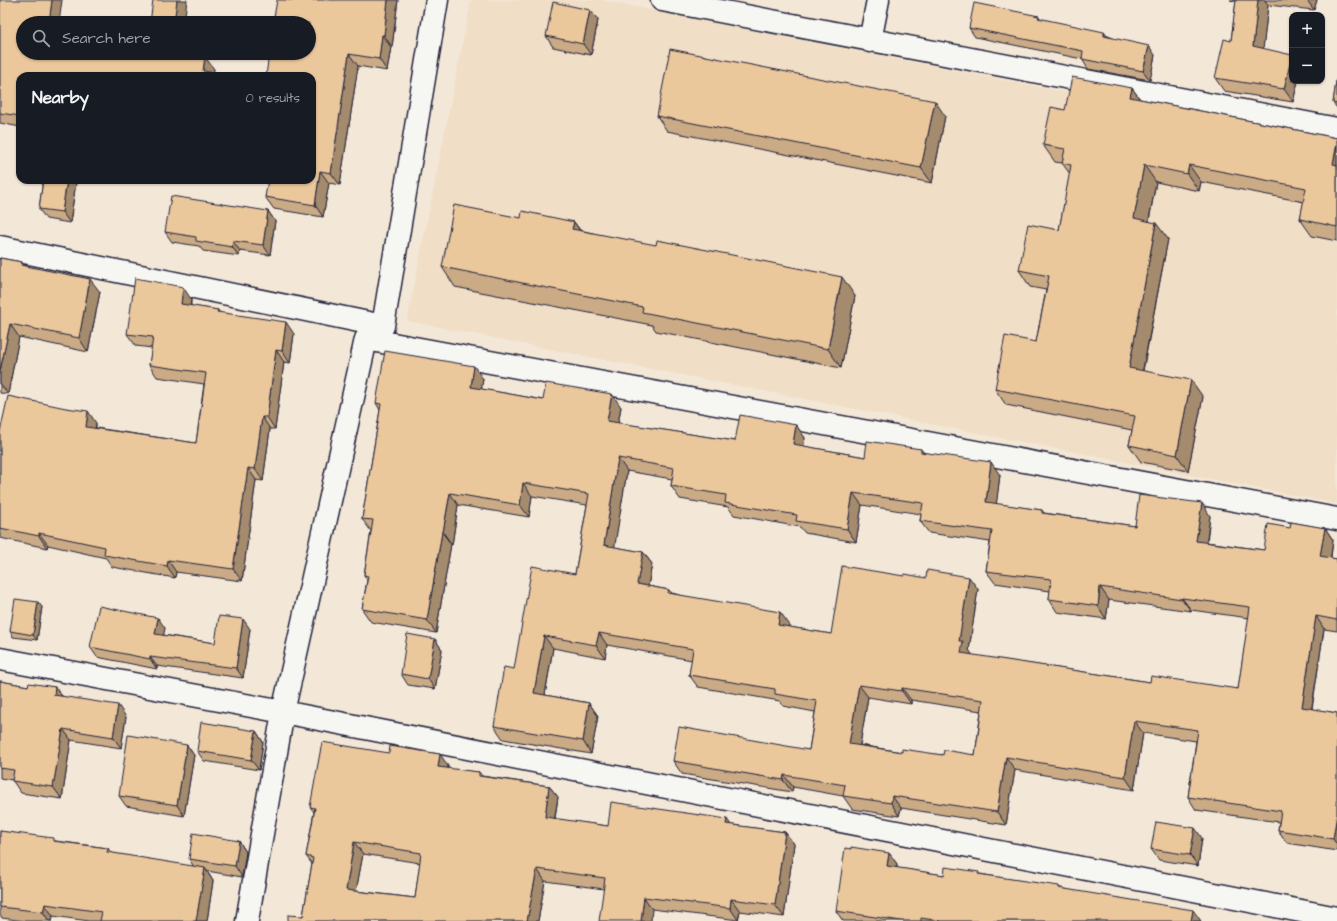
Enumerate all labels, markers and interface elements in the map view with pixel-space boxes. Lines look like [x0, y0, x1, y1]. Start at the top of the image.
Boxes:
map controls [1289, 12, 1325, 84]
button: + [1289, 12, 1325, 48]
search box [16, 16, 316, 60]
icon: search [30, 27, 52, 49]
text: Search here [62, 28, 151, 49]
button: − [1289, 48, 1325, 84]
text: Nearby [32, 86, 89, 110]
text: 0 results [245, 89, 300, 107]

